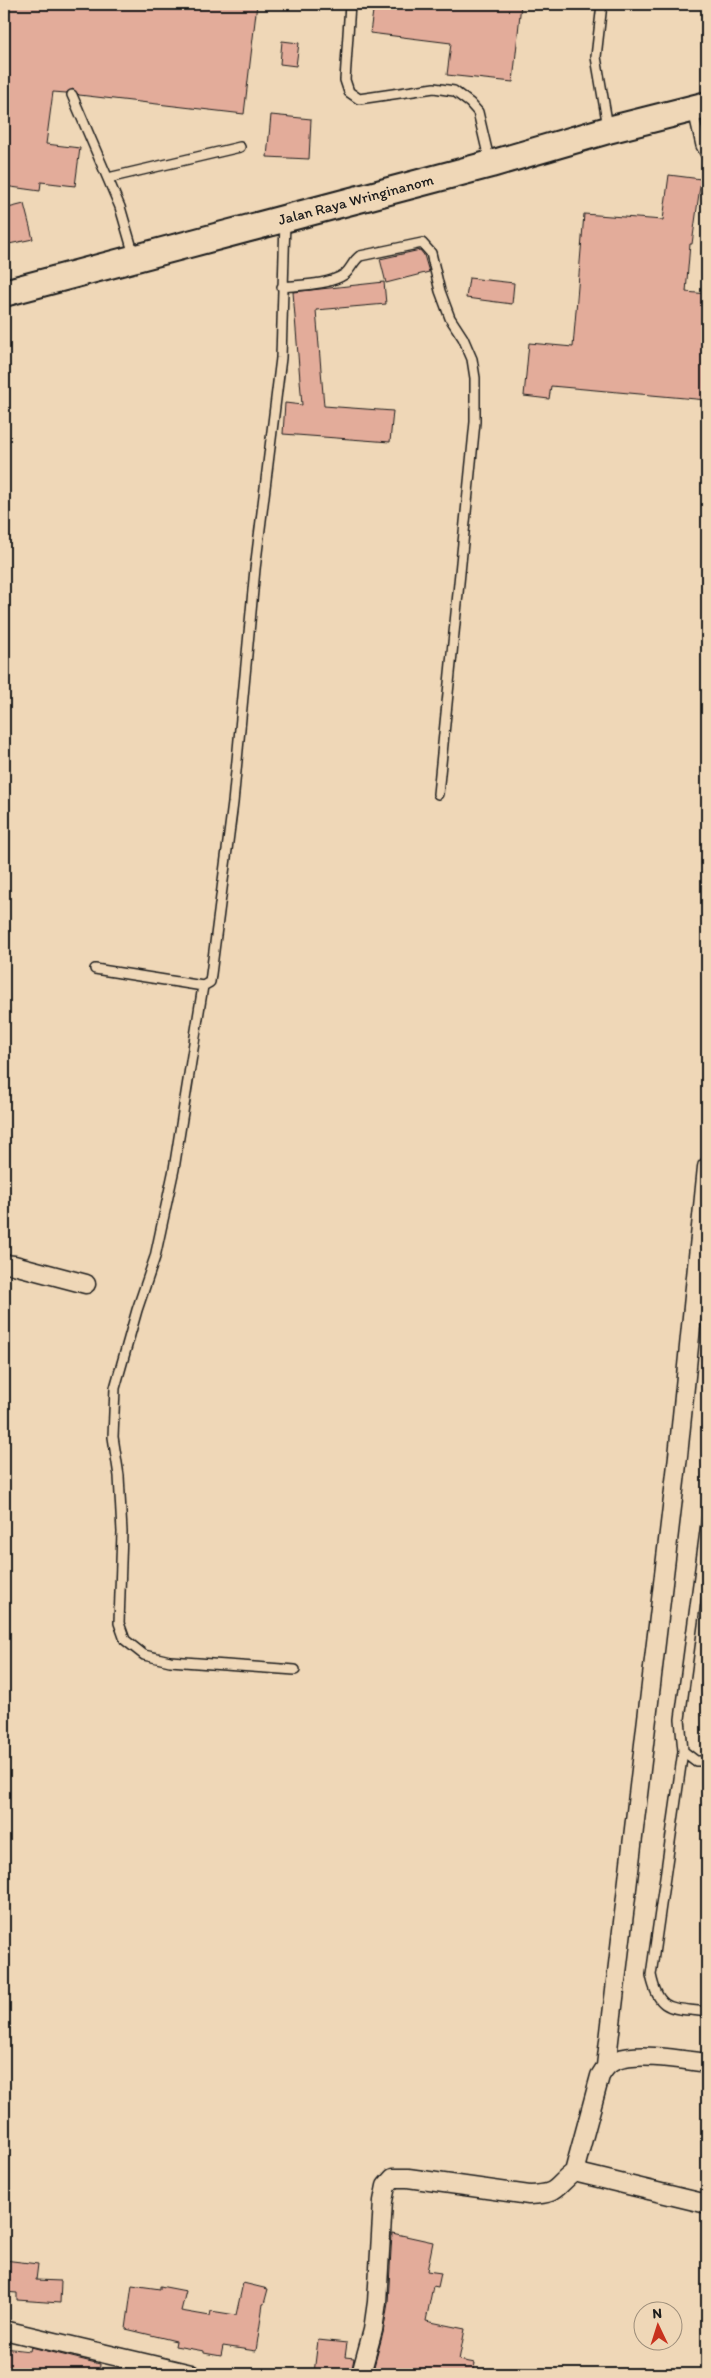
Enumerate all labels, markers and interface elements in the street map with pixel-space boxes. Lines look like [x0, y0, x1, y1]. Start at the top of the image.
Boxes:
street label: Jalan Raya Wringinanom [276, 171, 436, 229]
north arrow [634, 2300, 684, 2350]
text: N [652, 2305, 662, 2322]

